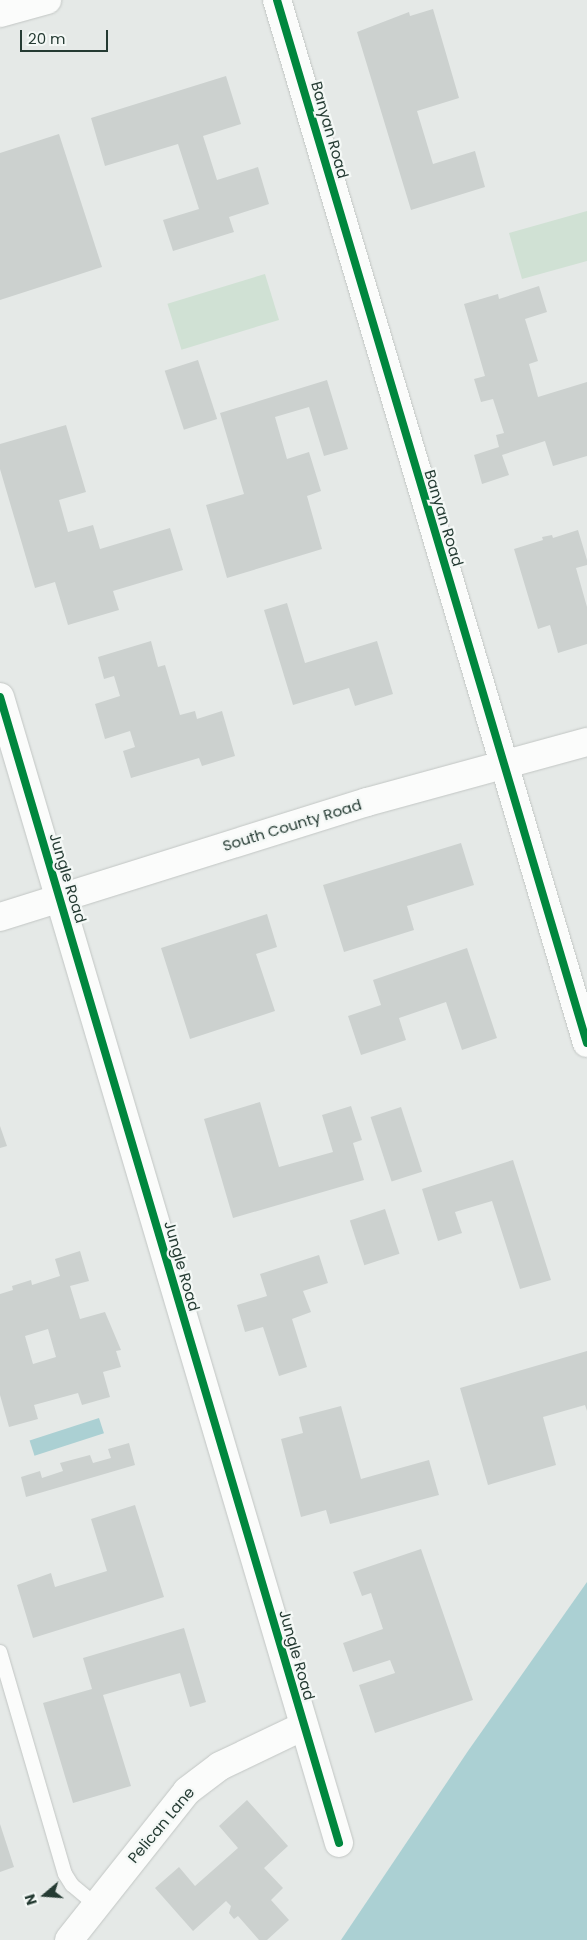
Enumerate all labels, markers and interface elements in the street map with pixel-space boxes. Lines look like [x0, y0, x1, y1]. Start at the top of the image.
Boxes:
scale bar [22, 20, 110, 52]
text: 20 m [28, 28, 66, 49]
street label: Banyan Road [308, 79, 352, 181]
street label: Banyan Road [421, 467, 467, 569]
street label: South County Road [220, 795, 364, 855]
street label: Jungle Road [46, 831, 90, 925]
street label: Jungle Road [160, 1219, 204, 1313]
street label: Jungle Road [275, 1608, 319, 1702]
street label: Pelican Lane [124, 1783, 198, 1867]
north arrow [20, 1870, 70, 1920]
text: N [20, 1892, 42, 1908]

